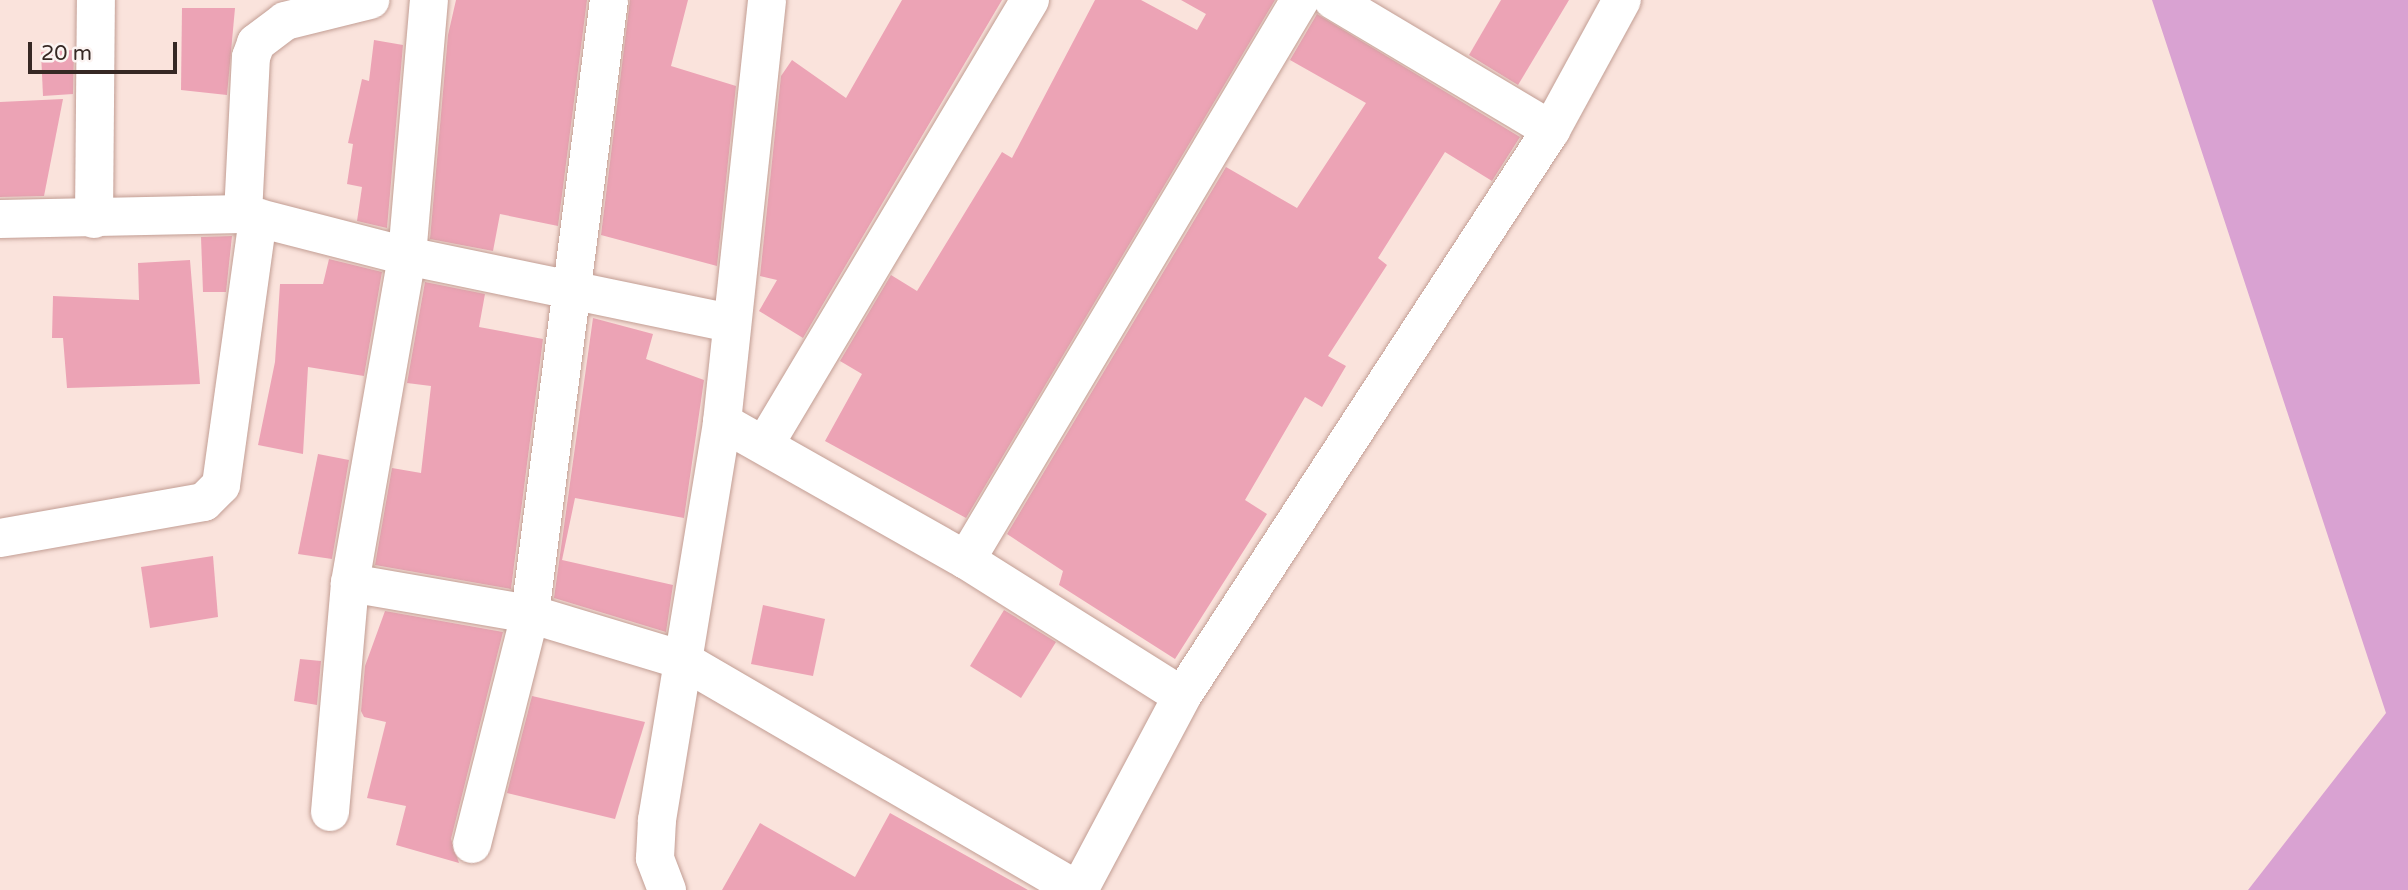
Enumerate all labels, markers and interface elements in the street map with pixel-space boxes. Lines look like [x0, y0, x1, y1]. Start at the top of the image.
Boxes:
scale bar [32, 28, 180, 72]
text: 20 m [41, 41, 92, 66]

